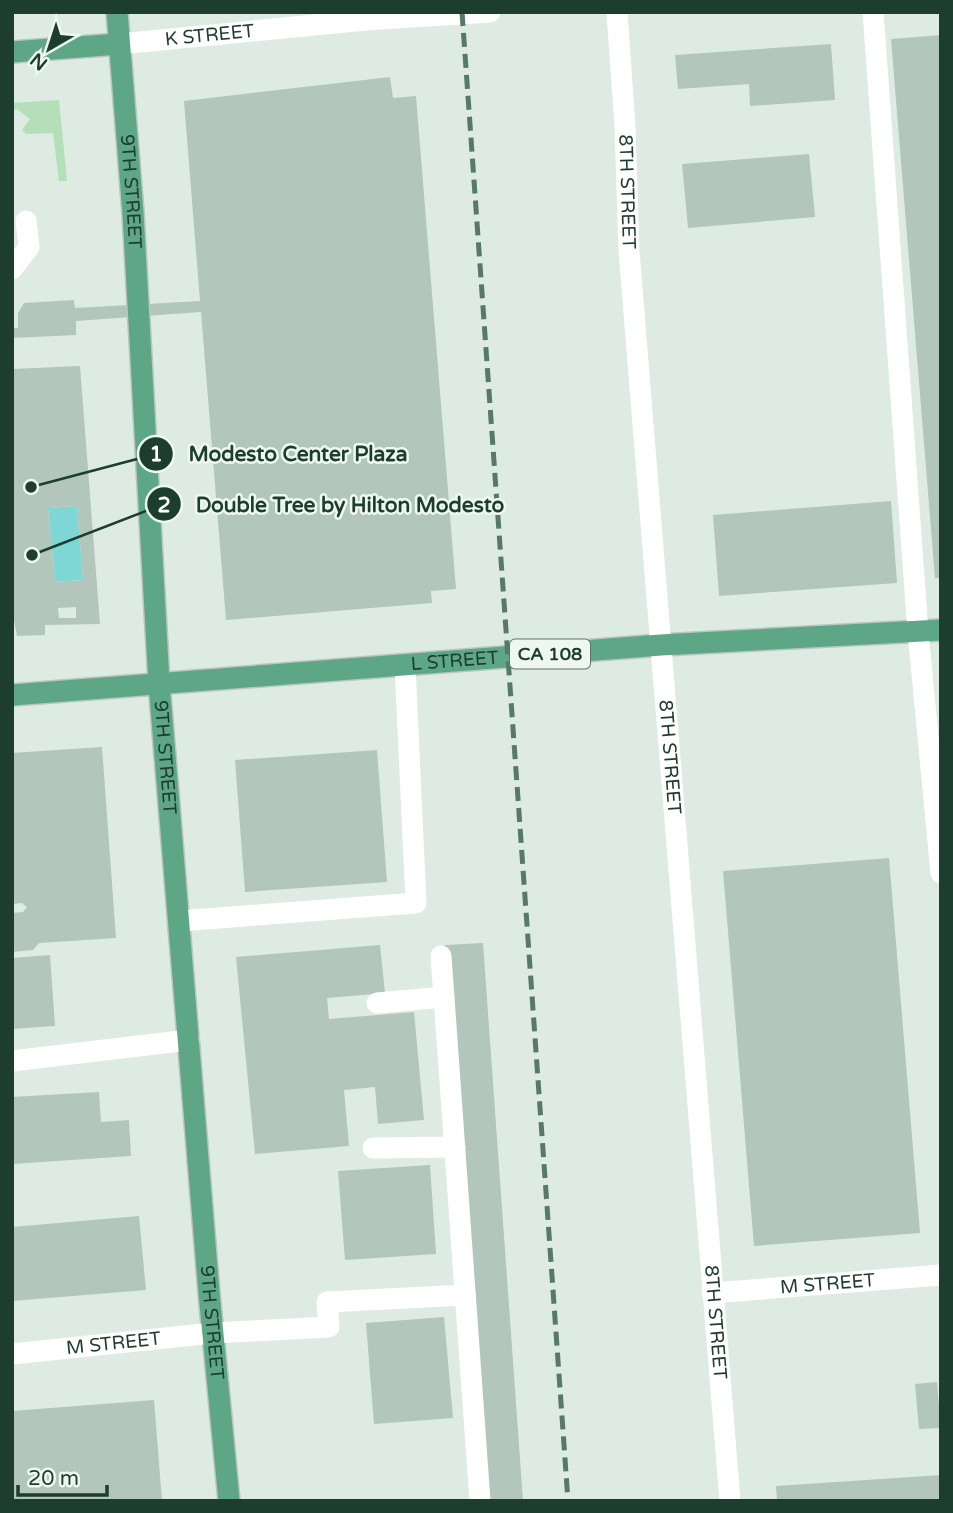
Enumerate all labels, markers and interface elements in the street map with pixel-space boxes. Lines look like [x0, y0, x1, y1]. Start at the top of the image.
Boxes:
north arrow [14, 14, 84, 84]
street label: K STREET [164, 20, 256, 50]
text: N [26, 48, 52, 75]
street label: 9TH STREET [116, 133, 146, 250]
street label: 8TH STREET [614, 134, 640, 250]
callout: Modesto Center Plaza [139, 433, 421, 475]
text: 1 [149, 442, 163, 467]
text: Modesto Center Plaza [188, 442, 408, 467]
callout: Double Tree by Hilton Modesto [147, 483, 518, 525]
text: 2 [157, 493, 171, 518]
text: Double Tree by Hilton Modesto [196, 493, 505, 518]
road number: CA 108 [510, 640, 590, 668]
street label: L STREET [410, 647, 500, 675]
street label: 9TH STREET [149, 699, 181, 816]
street label: 8TH STREET [654, 699, 686, 816]
street label: 9TH STREET [196, 1264, 228, 1381]
street label: 8TH STREET [700, 1264, 731, 1381]
street label: M STREET [779, 1269, 876, 1299]
street label: M STREET [65, 1327, 162, 1359]
scale bar [18, 1454, 107, 1498]
text: 20 m [28, 1466, 79, 1491]

